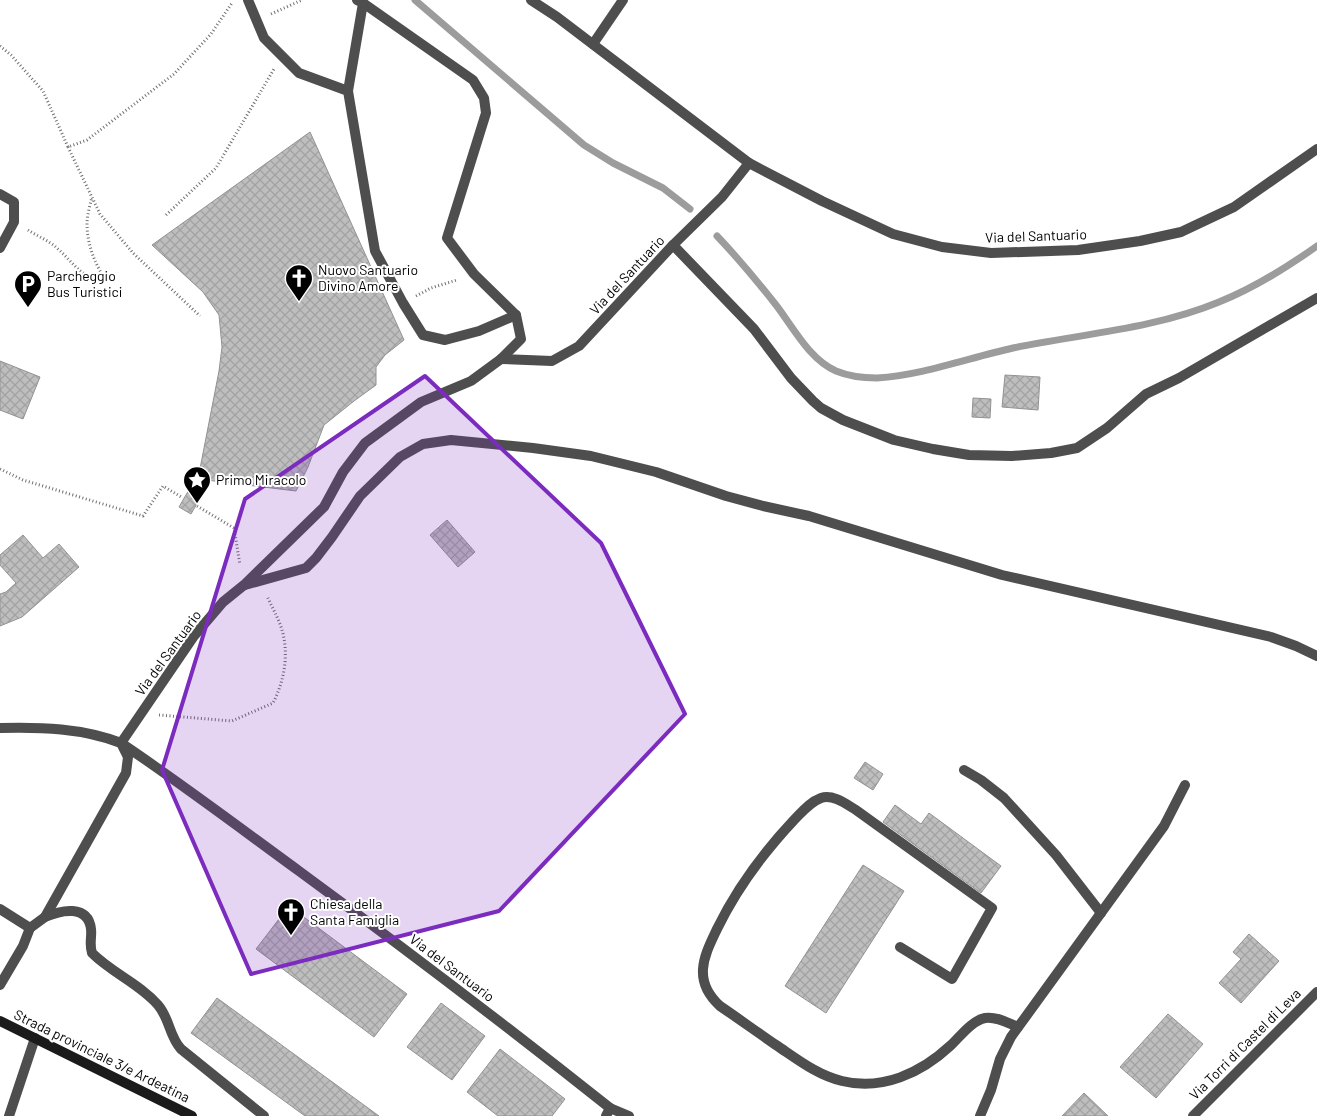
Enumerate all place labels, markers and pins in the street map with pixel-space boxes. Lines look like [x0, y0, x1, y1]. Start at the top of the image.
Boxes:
place label: Nuovo Santuario Divino Amore [318, 261, 418, 294]
church icon: Nuovo Santuario Divino Amore [284, 263, 314, 302]
place label: Parcheggio Bus Turistici [47, 267, 122, 300]
parking icon: Parcheggio Bus Turistici [13, 269, 43, 308]
place icon: Primo Miracolo [182, 465, 212, 504]
place label: Primo Miracolo [216, 471, 306, 488]
place label: Chiesa della Santa Famiglia [310, 895, 399, 928]
church icon: Chiesa della Santa Famiglia [276, 897, 306, 936]

